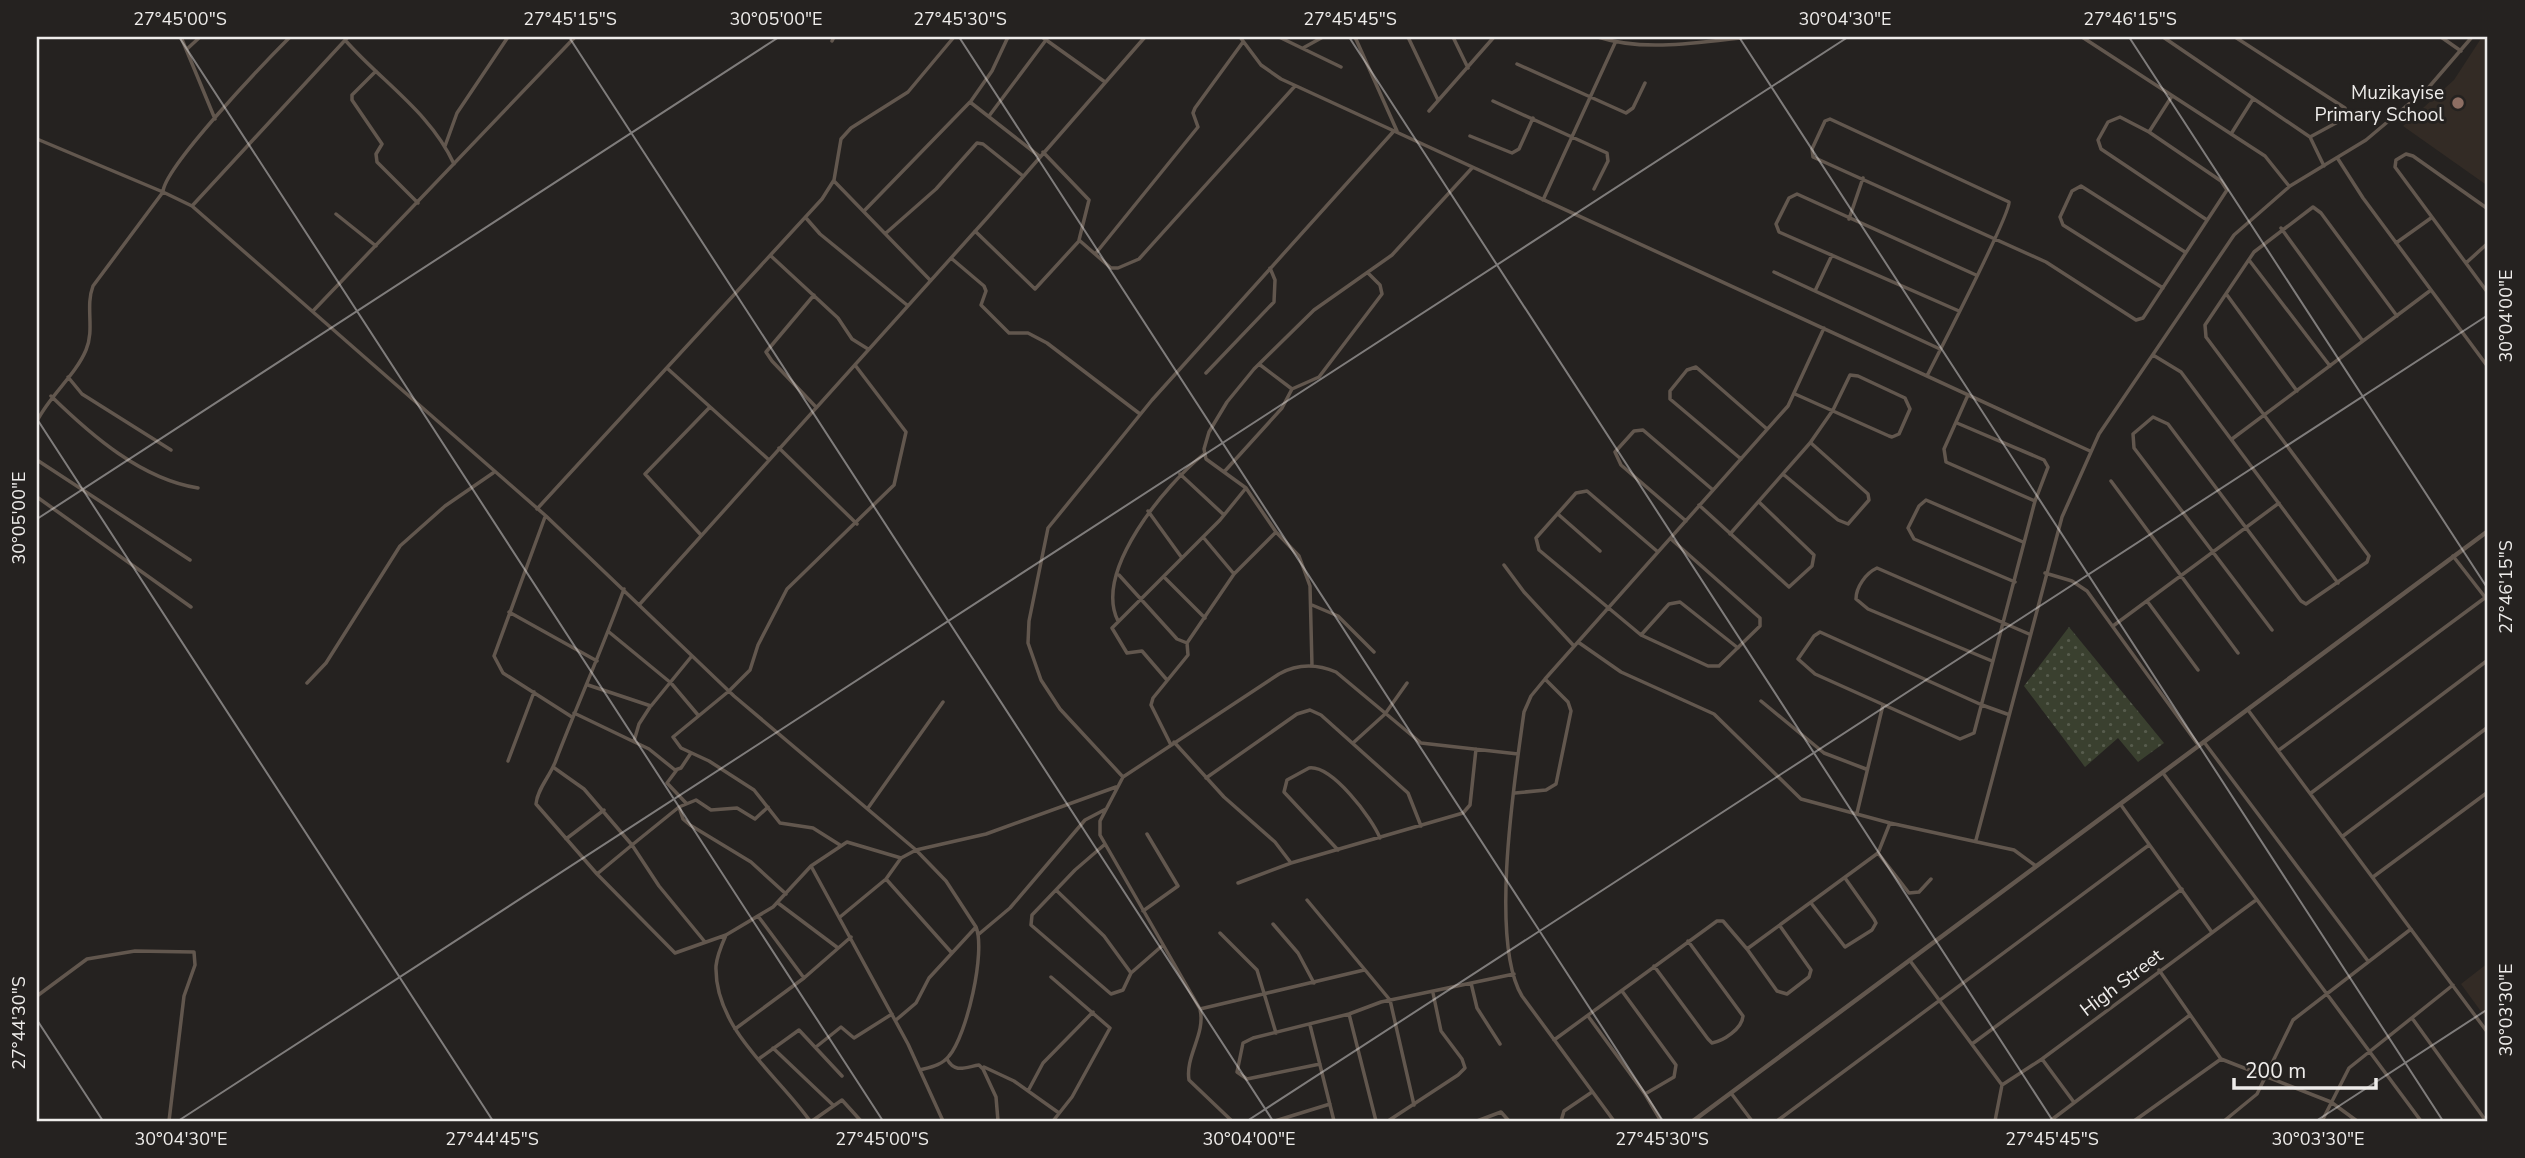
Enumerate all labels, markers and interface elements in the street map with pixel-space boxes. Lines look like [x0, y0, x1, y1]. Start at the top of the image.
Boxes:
text: 27°45'00"S [133, 7, 227, 31]
text: 27°45'15"S [523, 7, 617, 31]
text: 30°05'00"E [730, 7, 823, 31]
text: 27°45'30"S [913, 7, 1007, 31]
text: 27°45'45"S [1303, 7, 1397, 31]
text: 30°04'30"E [1799, 7, 1892, 31]
text: 27°46'15"S [2083, 7, 2177, 31]
place label: Muzikayise Primary School [2315, 80, 2444, 128]
marker: Muzikayise Primary School [2450, 95, 2466, 111]
text: 30°04'00"E [2494, 270, 2518, 363]
text: 30°05'00"E [7, 472, 31, 565]
text: 27°46'15"S [2494, 540, 2518, 634]
street label: High Street [2075, 943, 2169, 1023]
text: 30°03'30"E [2494, 964, 2518, 1057]
text: 27°44'30"S [7, 976, 31, 1070]
scale bar [2234, 1046, 2376, 1090]
text: 200 m [2245, 1057, 2306, 1085]
text: 30°04'30"E [135, 1127, 228, 1151]
text: 27°44'45"S [445, 1127, 539, 1151]
text: 27°45'00"S [835, 1127, 929, 1151]
text: 30°04'00"E [1203, 1127, 1296, 1151]
text: 27°45'30"S [1615, 1127, 1709, 1151]
text: 27°45'45"S [2005, 1127, 2099, 1151]
text: 30°03'30"E [2272, 1127, 2365, 1151]

